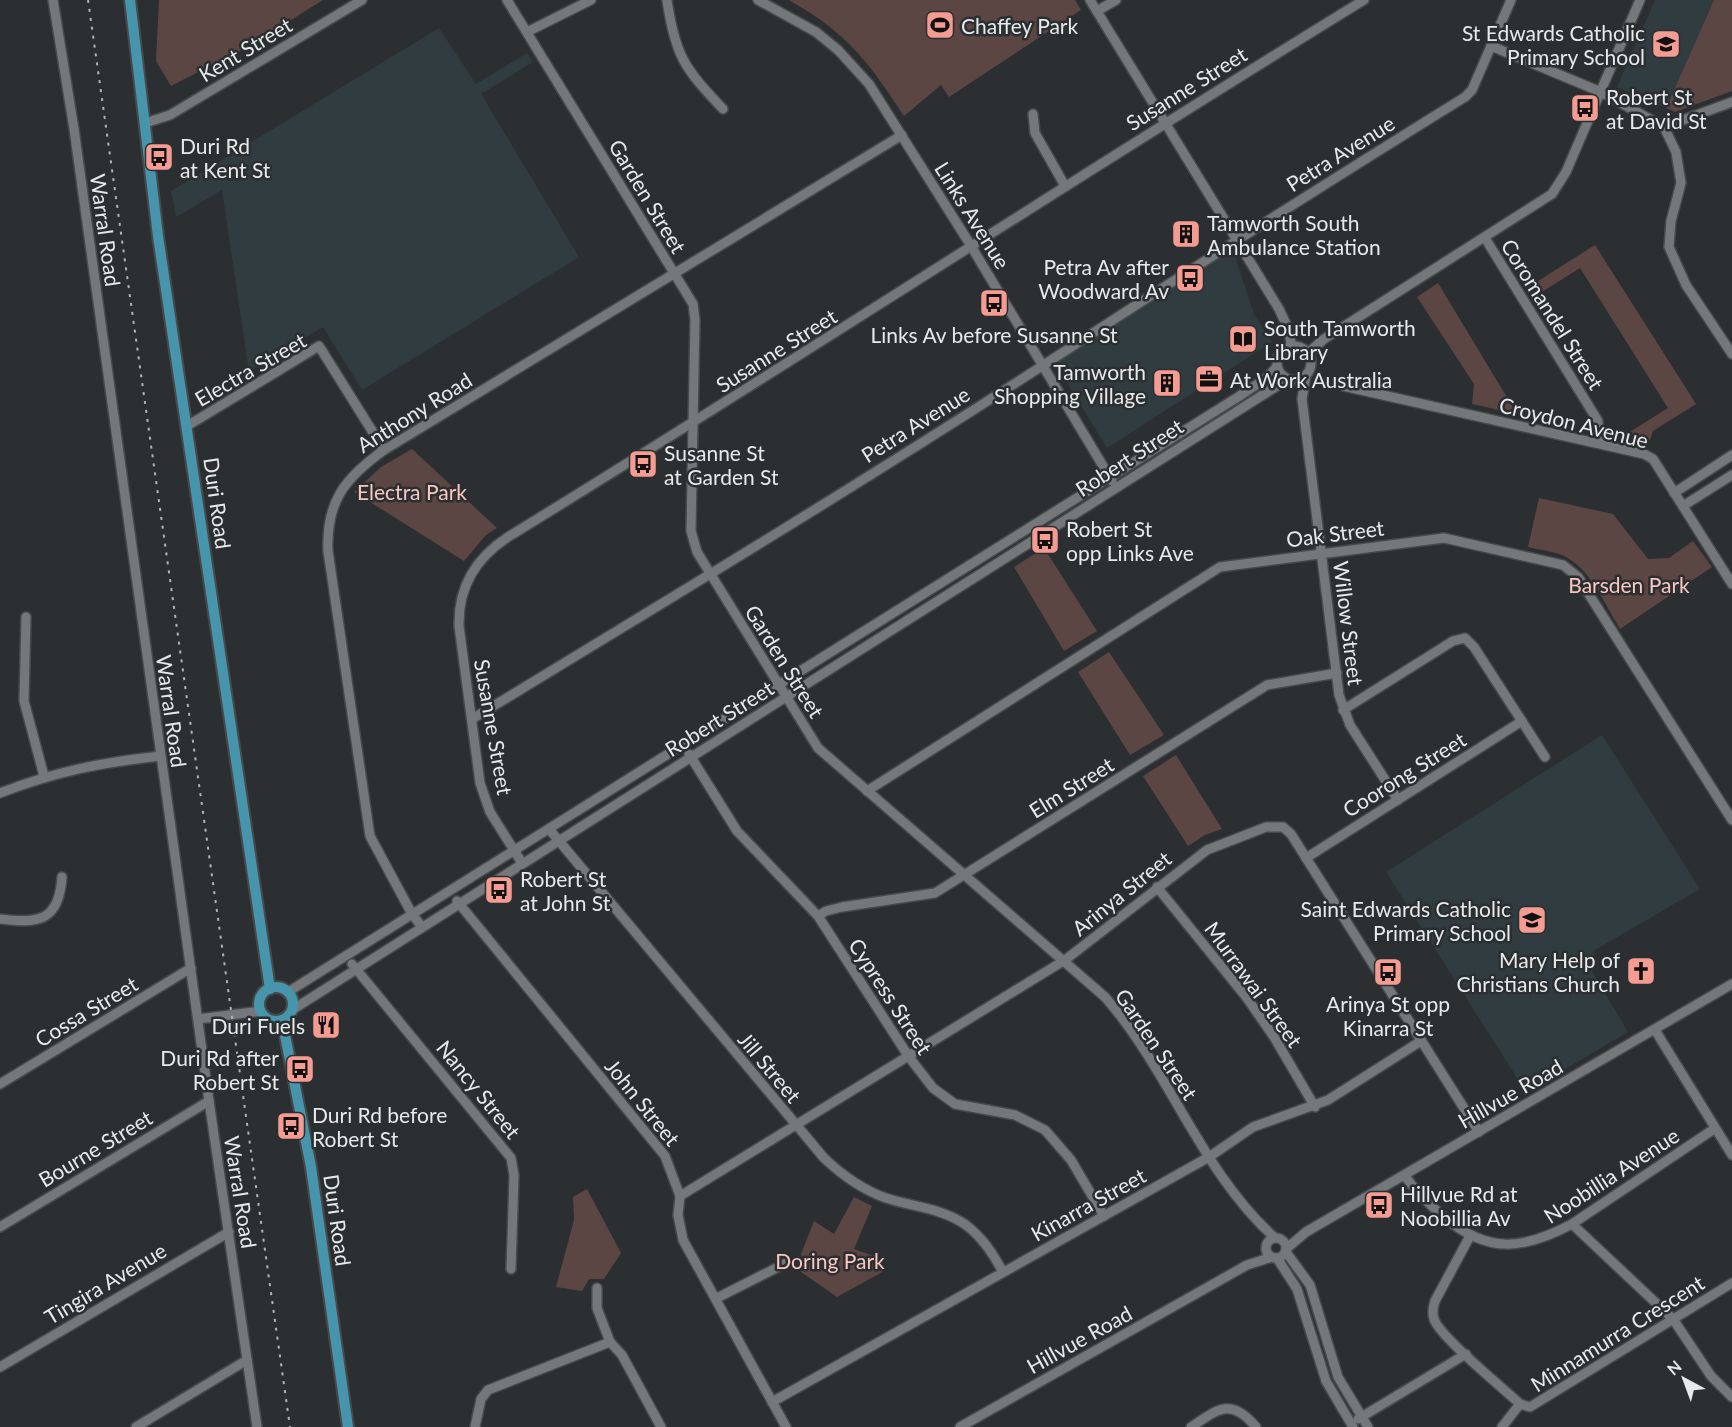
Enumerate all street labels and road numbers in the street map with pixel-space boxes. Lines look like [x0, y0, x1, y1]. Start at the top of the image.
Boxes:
street label: Kent Street [194, 11, 296, 86]
street label: Susanne Street [1121, 41, 1251, 135]
street label: Petra Avenue [1281, 110, 1399, 196]
street label: Garden Street [604, 135, 692, 258]
street label: Links Avenue [930, 157, 1016, 273]
street label: Warral Road [86, 172, 126, 288]
street label: Coromandel Street [1497, 234, 1610, 394]
street label: Susanne Street [711, 303, 841, 397]
street label: Electra Street [190, 327, 310, 411]
street label: Anthony Road [352, 367, 476, 457]
street label: Petra Avenue [856, 381, 974, 467]
street label: Croydon Avenue [1497, 391, 1651, 453]
street label: Robert Street [1071, 413, 1188, 501]
street label: Duri Road [199, 456, 237, 550]
street label: Oak Street [1285, 515, 1386, 551]
street label: Willow Street [1329, 559, 1369, 687]
street label: Garden Street [740, 600, 830, 722]
street label: Warral Road [152, 653, 192, 769]
street label: Susanne Street [470, 657, 518, 797]
street label: Robert Street [660, 675, 778, 761]
street label: Coorong Street [1338, 726, 1470, 822]
street label: Elm Street [1024, 751, 1118, 823]
street label: Arinya Street [1066, 845, 1176, 940]
street label: Murrawai Street [1200, 916, 1308, 1052]
street label: Cypress Street [844, 933, 938, 1059]
street label: Cossa Street [30, 970, 142, 1051]
street label: Garden Street [1111, 984, 1203, 1105]
street label: Jill Street [733, 1027, 807, 1108]
street label: Nancy Street [432, 1035, 526, 1143]
street label: Hillvue Road [1453, 1053, 1567, 1133]
street label: John Street [600, 1054, 686, 1151]
street label: Bourne Street [34, 1104, 157, 1192]
street label: Noobillia Avenue [1539, 1122, 1683, 1228]
street label: Warral Road [220, 1134, 262, 1250]
street label: Kinarra Street [1026, 1162, 1150, 1246]
street label: Duri Road [319, 1173, 357, 1267]
street label: Tingira Avenue [40, 1237, 170, 1329]
street label: Minnamurra Crescent [1526, 1269, 1709, 1396]
street label: Hillvue Road [1022, 1300, 1136, 1378]

